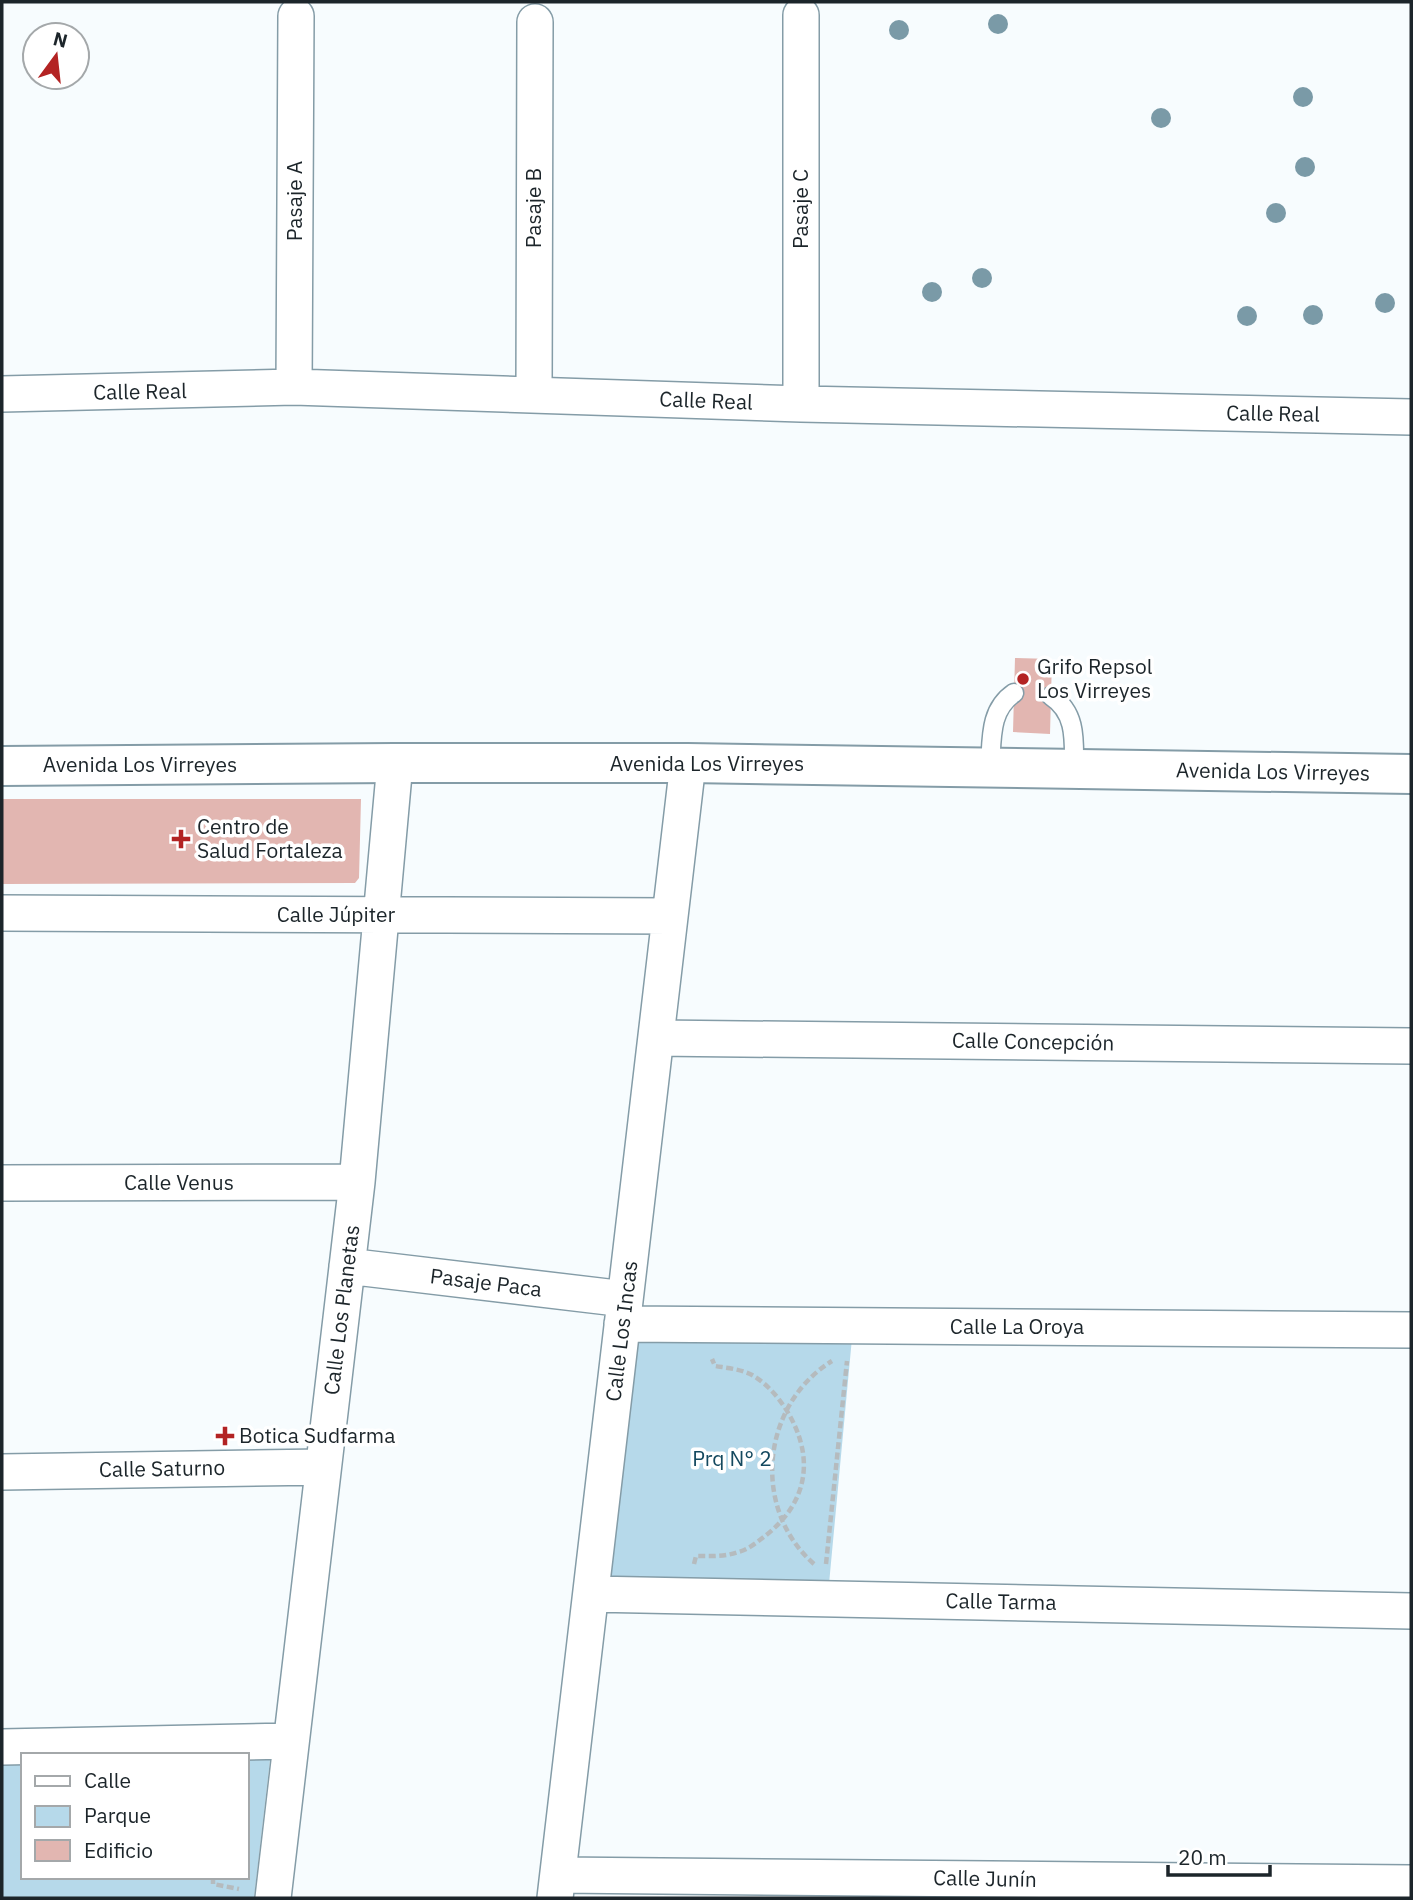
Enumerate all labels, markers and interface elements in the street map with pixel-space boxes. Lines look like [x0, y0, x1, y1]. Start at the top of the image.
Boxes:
north arrow [21, 21, 91, 91]
text: N [51, 26, 70, 53]
street label: Pasaje A [280, 161, 308, 241]
street label: Pasaje B [519, 168, 547, 248]
street label: Pasaje C [786, 169, 814, 249]
street label: Calle Real [93, 376, 187, 406]
street label: Calle Real [659, 384, 754, 416]
street label: Calle Real [1226, 398, 1320, 428]
place label: Grifo Repsol Los Virreyes [1037, 652, 1153, 704]
marker: Grifo Repsol Los Virreyes [1015, 671, 1031, 687]
street label: Avenida Los Virreyes [610, 749, 804, 777]
street label: Avenida Los Virreyes [43, 750, 237, 778]
street label: Avenida Los Virreyes [1176, 755, 1370, 787]
place label: Centro de Salud Fortaleza [197, 812, 343, 864]
marker: Centro de Salud Fortaleza [171, 829, 191, 849]
street label: Calle Júpiter [277, 900, 396, 928]
street label: Calle Concepción [952, 1026, 1114, 1056]
street label: Calle Venus [124, 1168, 234, 1196]
street label: Calle Los Planetas [317, 1223, 365, 1397]
street label: Calle Los Incas [598, 1259, 644, 1403]
street label: Pasaje Paca [429, 1261, 544, 1303]
street label: Calle La Oroya [950, 1312, 1084, 1340]
place label: Botica Sudfarma [239, 1421, 395, 1449]
marker: Botica Sudfarma [217, 1428, 233, 1444]
park label: Prq N° 2 [692, 1444, 772, 1472]
street label: Calle Saturno [99, 1453, 225, 1483]
street label: Calle Tarma [945, 1586, 1057, 1616]
legend [21, 1753, 248, 1879]
text: Calle [84, 1766, 131, 1794]
text: Parque [84, 1801, 151, 1829]
scale bar [1168, 1834, 1270, 1878]
text: Edificio [84, 1836, 153, 1864]
text: 20 m [1178, 1843, 1227, 1871]
street label: Calle Junín [933, 1863, 1037, 1893]

